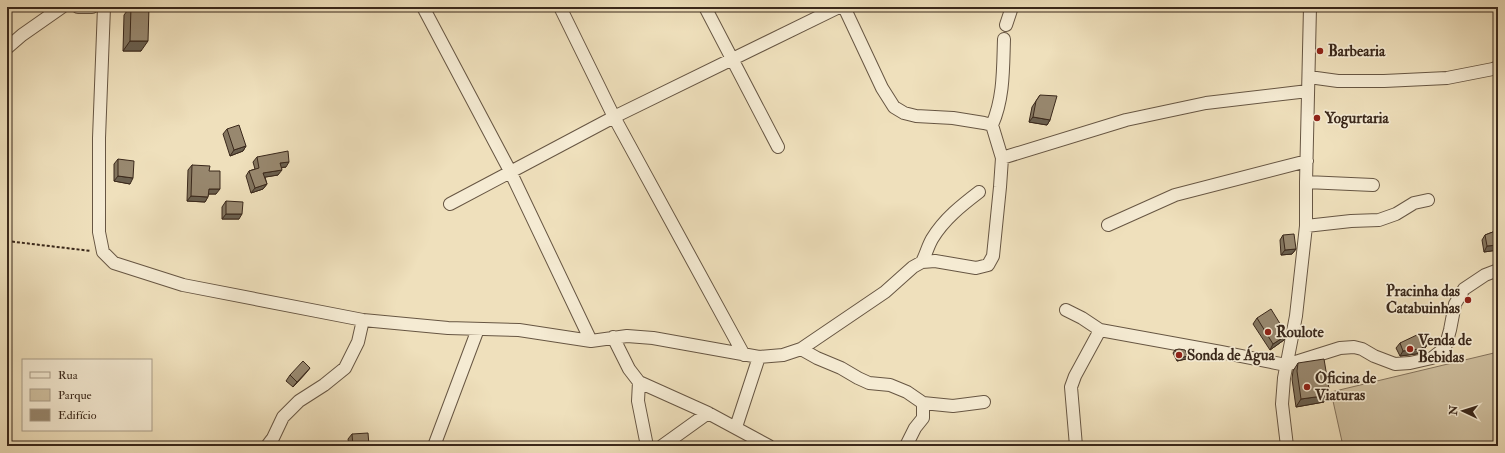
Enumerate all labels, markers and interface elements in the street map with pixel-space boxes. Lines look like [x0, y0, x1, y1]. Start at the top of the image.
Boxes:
place label: Barbearia [1328, 42, 1386, 61]
marker: Barbearia [1315, 46, 1325, 56]
place label: Yogurtaria [1324, 109, 1390, 129]
marker: Yogurtaria [1312, 113, 1322, 123]
place label: Pracinha das Catabuinhas [1386, 282, 1460, 318]
marker: Pracinha das Catabuinhas [1463, 295, 1473, 305]
place label: Roulote [1276, 323, 1324, 342]
marker: Roulote [1263, 327, 1273, 337]
place label: Venda de Bebidas [1417, 331, 1472, 367]
place label: Sonda de Água [1187, 344, 1276, 366]
marker: Venda de Bebidas [1405, 344, 1415, 354]
marker: Sonda de Água [1174, 350, 1184, 360]
legend [22, 359, 152, 431]
text: Rua [58, 368, 79, 383]
place label: Oficina de Viaturas [1314, 369, 1377, 405]
marker: Oficina de Viaturas [1302, 382, 1312, 392]
text: Parque [58, 388, 92, 403]
north arrow [1443, 391, 1483, 431]
text: N [1447, 404, 1460, 417]
text: Edifício [58, 408, 97, 423]

